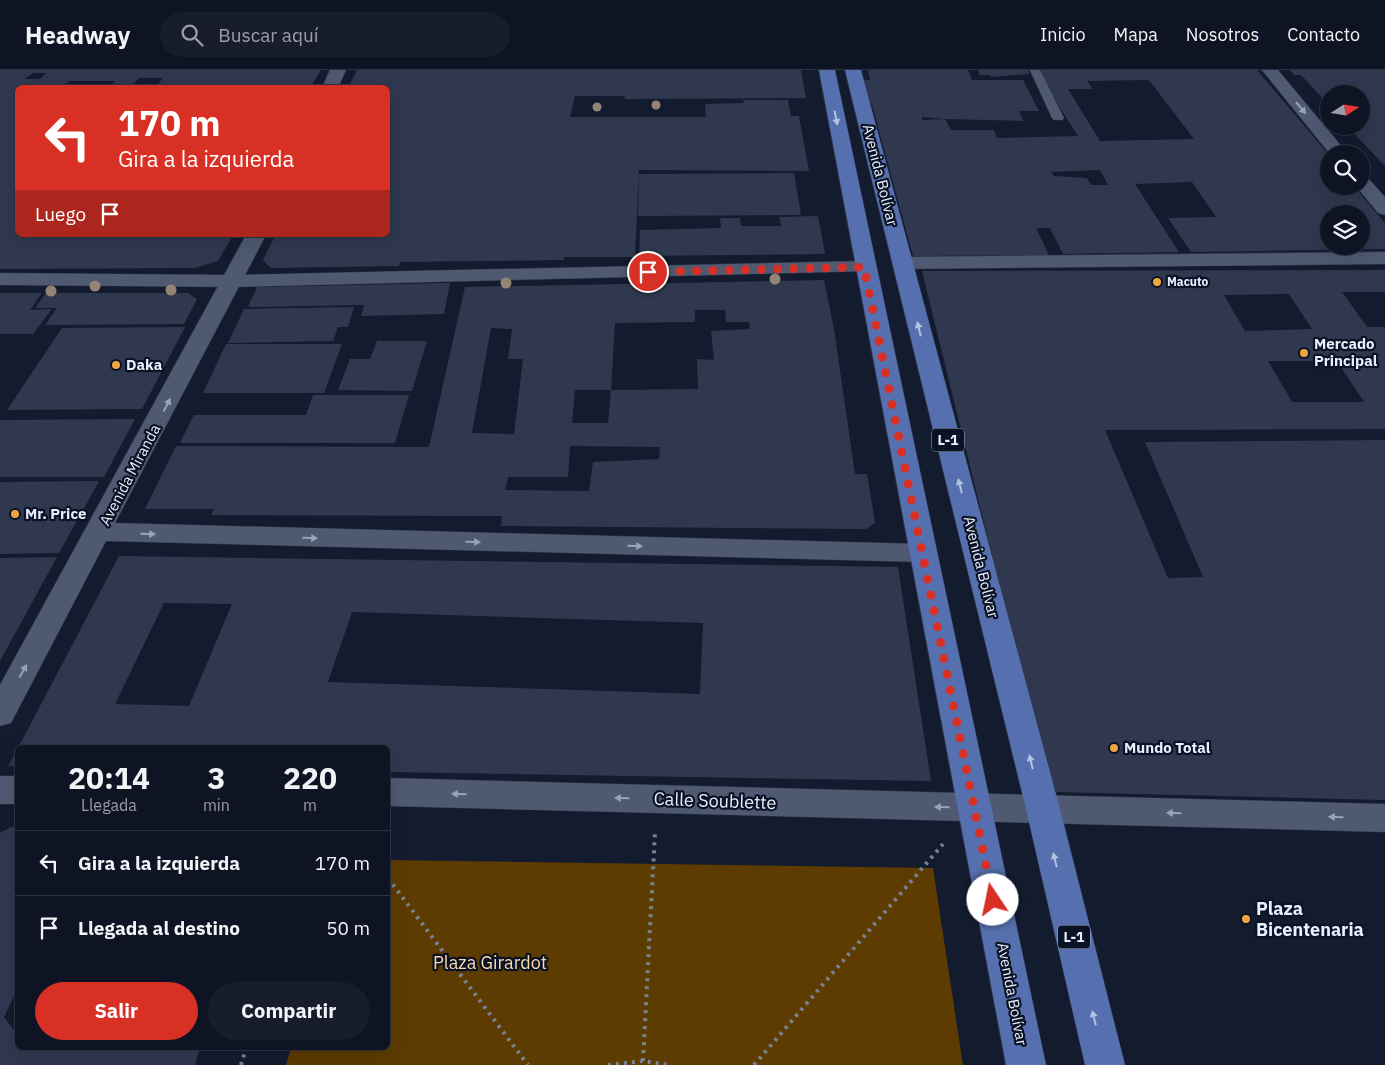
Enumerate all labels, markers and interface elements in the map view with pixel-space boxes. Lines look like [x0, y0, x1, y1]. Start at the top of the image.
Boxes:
search box [160, 12, 510, 57]
text: Headway [25, 19, 130, 51]
icon: search [178, 21, 206, 49]
text: Buscar aquí [218, 23, 319, 47]
text: Inicio [1040, 23, 1086, 46]
text: Mapa [1114, 23, 1158, 46]
text: Nosotros [1186, 23, 1259, 46]
text: Contacto [1287, 23, 1360, 46]
north arrow [1320, 85, 1370, 135]
map controls [1320, 85, 1370, 255]
text: 170 m [118, 100, 221, 146]
one-way arrow [1295, 101, 1306, 114]
icon: left [35, 105, 100, 170]
one-way arrow [832, 110, 840, 125]
street label: Avenida Bolívar [859, 122, 902, 228]
text: Gira a la izquierda [118, 144, 294, 173]
button: search [1320, 145, 1370, 195]
icon: arrive [96, 200, 124, 228]
text: Luego [35, 202, 86, 226]
button: layers [1320, 205, 1370, 255]
pin [627, 251, 669, 293]
icon: arrive [634, 258, 662, 286]
place label: Macuto [1167, 274, 1209, 289]
marker: Macuto [1151, 276, 1163, 288]
one-way arrow [915, 321, 923, 336]
place label: Mercado Principal [1314, 334, 1378, 370]
marker: Mercado Principal [1298, 347, 1310, 359]
place label: Daka [126, 355, 163, 374]
marker: Daka [110, 359, 122, 371]
one-way arrow [163, 398, 171, 412]
street label: Avenida Miranda [95, 421, 164, 529]
road number: L-1 [932, 428, 964, 452]
one-way arrow [956, 479, 964, 494]
place label: Mr. Price [25, 504, 87, 523]
marker: Mr. Price [9, 508, 21, 520]
street label: Avenida Bolívar [960, 514, 1003, 620]
one-way arrow [140, 530, 156, 538]
one-way arrow [302, 534, 318, 542]
one-way arrow [465, 538, 481, 546]
one-way arrow [627, 542, 643, 550]
one-way arrow [19, 664, 28, 678]
place label: Mundo Total [1124, 738, 1211, 757]
marker: Mundo Total [1108, 742, 1120, 754]
one-way arrow [1026, 755, 1034, 770]
text: 20:14 [68, 758, 150, 797]
text: 3 [207, 758, 225, 797]
text: 220 [283, 758, 337, 797]
street label: Calle Soublette [653, 787, 777, 814]
one-way arrow [451, 790, 467, 798]
one-way arrow [613, 794, 629, 802]
text: Llegada [81, 795, 137, 815]
text: min [203, 795, 230, 815]
text: m [303, 795, 317, 815]
one-way arrow [933, 803, 949, 811]
one-way arrow [1166, 809, 1182, 817]
one-way arrow [1328, 813, 1344, 821]
icon: left [35, 849, 63, 877]
text: Gira a la izquierda [78, 851, 240, 875]
text: 170 m [315, 851, 370, 875]
one-way arrow [1051, 852, 1059, 867]
position arrow [966, 873, 1018, 925]
place label: Plaza Bicentenaria [1256, 897, 1364, 941]
marker: Plaza Bicentenaria [1240, 913, 1252, 925]
icon: arrive [35, 914, 63, 942]
text: Llegada al destino [78, 916, 240, 940]
text: 50 m [326, 916, 370, 940]
road number: L-1 [1058, 926, 1090, 949]
street label: Avenida Bolívar [993, 941, 1032, 1047]
park label: Plaza Girardot [433, 951, 547, 974]
button: Salir [35, 982, 198, 1040]
button: Compartir [208, 982, 370, 1040]
one-way arrow [1090, 1010, 1098, 1025]

